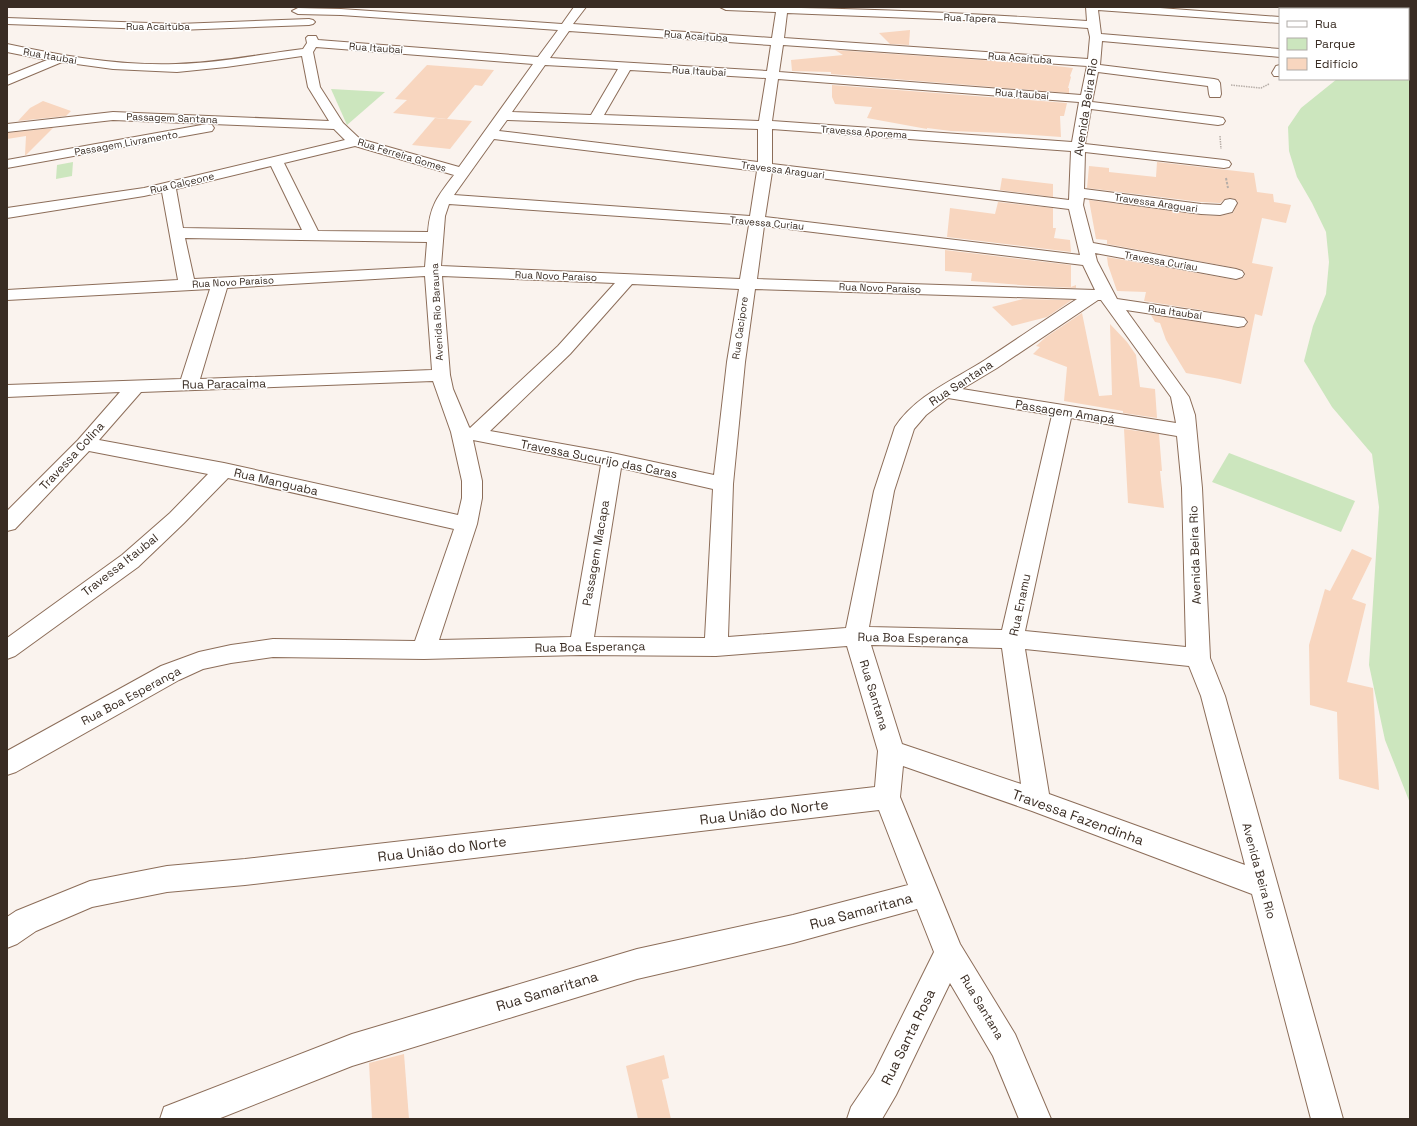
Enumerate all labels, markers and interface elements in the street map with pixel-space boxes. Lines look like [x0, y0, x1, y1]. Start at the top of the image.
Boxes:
legend [1279, 8, 1409, 80]
street label: Rua Tapera [943, 11, 997, 25]
text: Rua [1315, 16, 1337, 32]
street label: Rua Acaituba [126, 20, 190, 33]
street label: Rua Acaituba [664, 27, 729, 45]
text: Parque [1315, 36, 1355, 52]
street label: Rua Itaubai [349, 40, 403, 56]
street label: Rua Itaubai [22, 45, 78, 67]
street label: Rua Acaituba [988, 49, 1053, 67]
text: Edifício [1315, 56, 1358, 72]
street label: Avenida Beira Rio [1070, 57, 1102, 157]
street label: Rua Itaubai [672, 63, 726, 79]
street label: Rua Itaubai [995, 86, 1049, 102]
street label: Passagem Santana [126, 110, 218, 126]
street label: Travessa Aporema [820, 122, 908, 142]
street label: Passagem Livramento [73, 127, 179, 159]
street label: Rua Ferreira Gomes [356, 135, 448, 175]
street label: Travessa Araguari [741, 158, 825, 182]
street label: Rua Calçeone [149, 169, 215, 197]
street label: Travessa Araguari [1113, 191, 1199, 215]
street label: Travessa Curiau [729, 213, 805, 233]
street label: Travessa Curiau [1123, 248, 1199, 274]
street label: Avenida Rio Barauna [428, 263, 446, 361]
street label: Rua Novo Paraiso [515, 268, 597, 284]
street label: Rua Novo Paraiso [192, 273, 274, 291]
street label: Rua Novo Paraiso [839, 280, 921, 296]
street label: Rua Cacipore [729, 296, 751, 360]
street label: Rua Itaubal [1147, 302, 1203, 322]
street label: Rua Santana [926, 356, 996, 410]
street label: Rua Paracaima [182, 375, 266, 393]
street label: Passagem Amapá [1014, 396, 1116, 428]
street label: Travessa Colina [36, 418, 108, 494]
street label: Travessa Sucurijo das Caras [519, 436, 679, 482]
street label: Rua Manguaba [232, 465, 320, 500]
street label: Passagem Macapa [579, 499, 613, 607]
street label: Avenida Beira Rio [1185, 505, 1205, 605]
street label: Travessa Itaubal [78, 530, 162, 600]
street label: Rua Enamu [1006, 572, 1034, 638]
street label: Rua Boa Esperança [857, 629, 969, 647]
street label: Rua Boa Esperança [534, 638, 646, 656]
street label: Rua Santana [856, 658, 892, 732]
street label: Rua Boa Esperança [78, 663, 184, 729]
street label: Travessa Fazendinha [1010, 785, 1146, 849]
street label: Rua União do Norte [699, 795, 829, 829]
street label: Avenida Beira Rio [1238, 821, 1280, 921]
street label: Rua União do Norte [377, 832, 507, 866]
street label: Rua Samaritana [808, 889, 914, 933]
street label: Rua Samaritana [494, 967, 600, 1015]
street label: Rua Santana [956, 972, 1008, 1042]
street label: Rua Santa Rosa [877, 986, 939, 1088]

